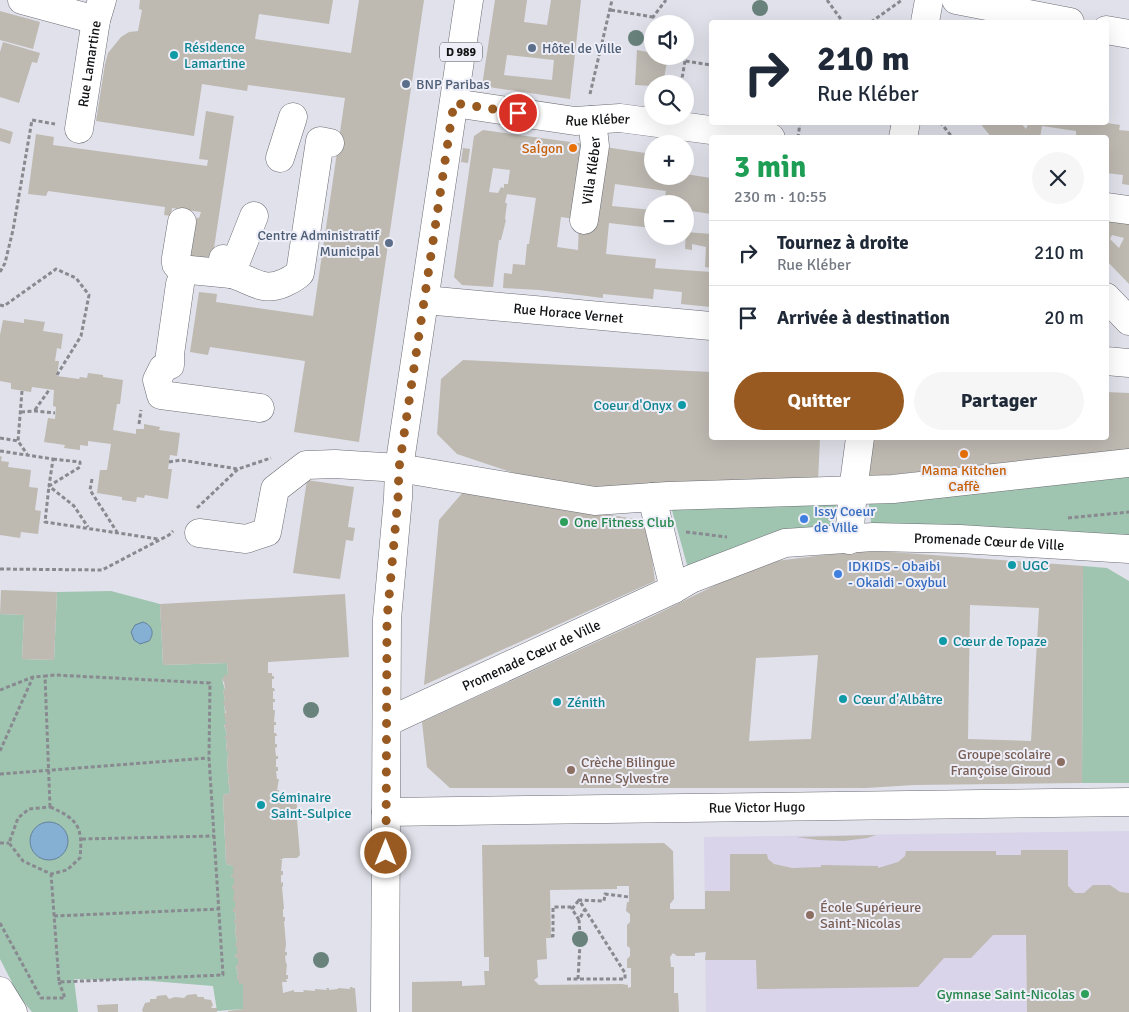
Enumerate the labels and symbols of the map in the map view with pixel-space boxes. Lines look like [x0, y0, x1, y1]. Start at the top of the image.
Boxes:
street label: Rue Lamartine [75, 19, 105, 108]
place label: Résidence Lamartine [184, 39, 245, 72]
place label: Hôtel de Ville [542, 40, 622, 57]
road number: D 989 [440, 42, 482, 62]
marker: Hôtel de Ville [526, 42, 538, 54]
marker: Résidence Lamartine [168, 49, 180, 61]
place label: BNP Paribas [416, 76, 490, 93]
marker: BNP Paribas [400, 78, 412, 90]
pin [497, 92, 539, 134]
street label: Rue Kléber [564, 110, 632, 130]
street label: Villa Kléber [578, 134, 604, 206]
place label: SaÎgon [522, 140, 563, 157]
marker: SaÎgon [567, 142, 579, 154]
place label: Centre Administratif Municipal [257, 227, 380, 260]
marker: Centre Administratif Municipal [383, 237, 395, 249]
street label: Rue Horace Vernet [513, 300, 624, 327]
place label: Coeur d'Onyx [594, 397, 673, 414]
marker: Coeur d'Onyx [676, 399, 688, 411]
marker: Mama Kitchen Caffè [958, 448, 970, 460]
place label: Mama Kitchen Caffè [921, 462, 1007, 495]
place label: Issy Coeur de Ville [814, 503, 876, 536]
marker: Issy Coeur de Ville [798, 513, 810, 525]
place label: One Fitness Club [574, 514, 674, 531]
marker: One Fitness Club [558, 516, 570, 528]
street label: Promenade Cœur de Ville [914, 530, 1065, 554]
place label: UGC [1022, 557, 1049, 574]
place label: IDKIDS - Obaibi - Okaidi - Oxybul [848, 558, 947, 591]
marker: UGC [1006, 559, 1018, 571]
marker: IDKIDS - Obaibi - Okaidi - Oxybul [832, 568, 844, 580]
street label: Promenade Cœur de Ville [460, 616, 603, 695]
place label: Cœur de Topaze [953, 633, 1047, 650]
marker: Cœur de Topaze [937, 635, 949, 647]
place label: Cœur d'Albâtre [853, 691, 943, 708]
marker: Cœur d'Albâtre [837, 693, 849, 705]
place label: Zénith [567, 694, 605, 711]
marker: Zénith [551, 696, 563, 708]
place label: Groupe scolaire Françoise Giroud [950, 746, 1051, 779]
place label: Crèche Bilingue Anne Sylvestre [581, 754, 675, 787]
marker: Groupe scolaire Françoise Giroud [1055, 756, 1067, 768]
marker: Crèche Bilingue Anne Sylvestre [565, 764, 577, 776]
place label: Séminaire Saint-Sulpice [271, 789, 351, 822]
street label: Rue Victor Hugo [709, 798, 805, 817]
marker: Séminaire Saint-Sulpice [255, 799, 267, 811]
position arrow [359, 826, 411, 878]
place label: École Supérieure Saint-Nicolas [820, 899, 921, 932]
marker: École Supérieure Saint-Nicolas [804, 909, 816, 921]
place label: Gymnase Saint-Nicolas [937, 986, 1075, 1003]
marker: Gymnase Saint-Nicolas [1079, 988, 1091, 1000]

